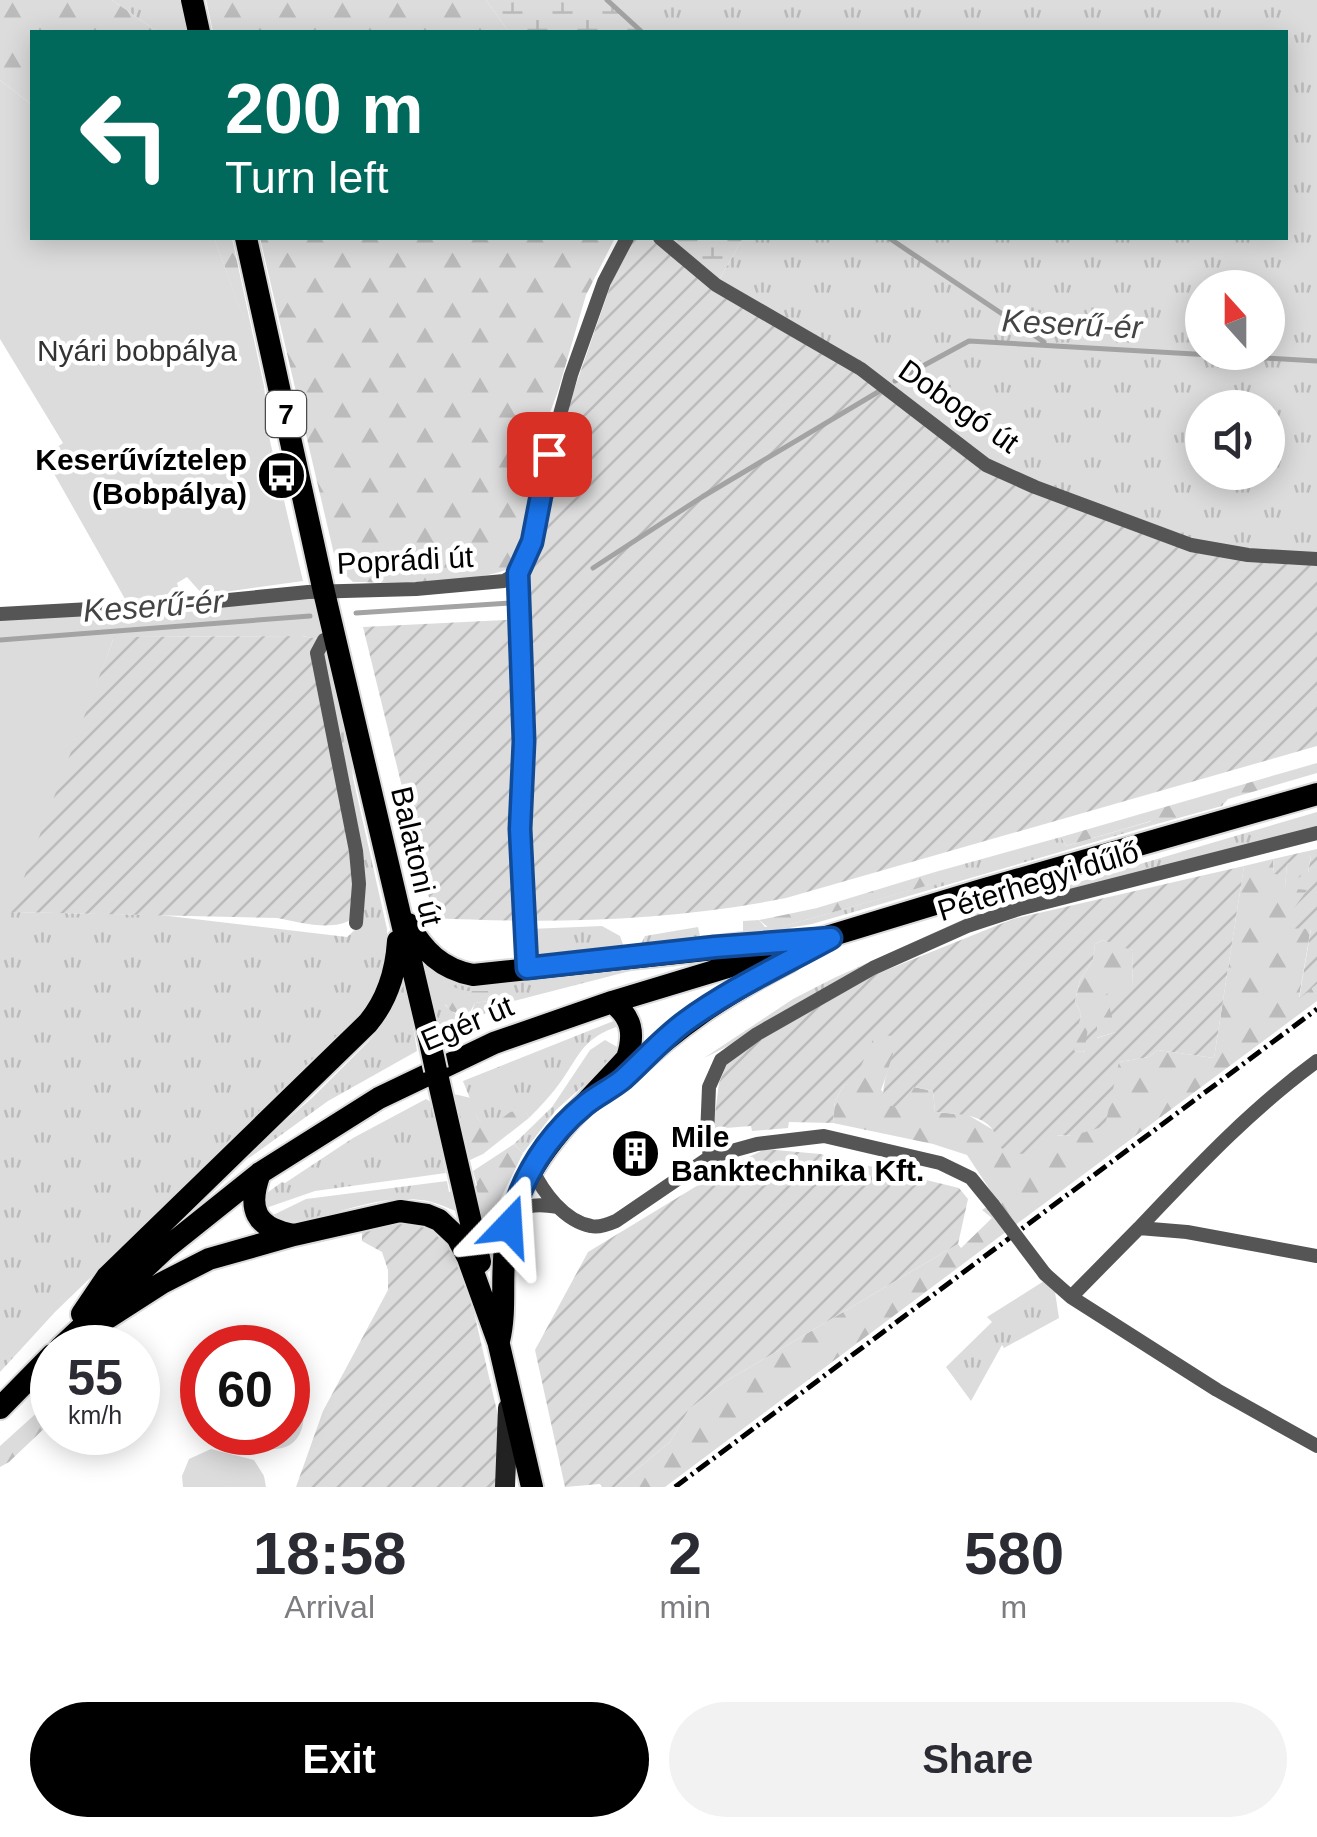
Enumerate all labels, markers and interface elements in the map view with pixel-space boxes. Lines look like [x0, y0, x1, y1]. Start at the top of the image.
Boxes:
icon: left [60, 70, 190, 200]
text: 200 m [225, 70, 423, 148]
text: Turn left [225, 152, 388, 203]
north arrow [1185, 270, 1285, 370]
map controls [1185, 270, 1285, 490]
water label: Keserű-ér [1001, 302, 1144, 346]
park label: Nyári bobpálya [37, 334, 237, 367]
street label: Dobogó út [893, 353, 1026, 460]
button: sound [1185, 390, 1285, 490]
road number: 7 [266, 391, 306, 437]
pin [507, 412, 592, 497]
icon: arrive [522, 427, 577, 482]
place label: Keserűvíztelep (Bobpálya) [35, 443, 247, 510]
bus stop icon: Keserűvíztelep (Bobpálya) [256, 450, 308, 502]
street label: Poprádi út [336, 540, 475, 580]
water label: Keserű-ér [82, 583, 226, 629]
street label: Balatoni út [385, 783, 449, 929]
street label: Péterhegyi dűlő [933, 835, 1143, 927]
street label: Egér út [416, 989, 519, 1057]
place label: Mile Banktechnika Kft. [671, 1120, 924, 1187]
building icon: Mile Banktechnika Kft. [610, 1127, 662, 1179]
position arrow [457, 1174, 561, 1278]
speed limit sign: 60 [180, 1325, 310, 1455]
text: 55 [67, 1350, 123, 1406]
text: km/h [68, 1401, 122, 1429]
text: 18:58 [253, 1520, 406, 1587]
text: 2 [668, 1520, 702, 1587]
text: 580 [964, 1520, 1064, 1587]
text: Arrival [284, 1589, 375, 1625]
text: min [659, 1589, 711, 1625]
text: m [1001, 1589, 1027, 1625]
button: Exit [30, 1702, 649, 1817]
button: Share [669, 1702, 1287, 1817]

